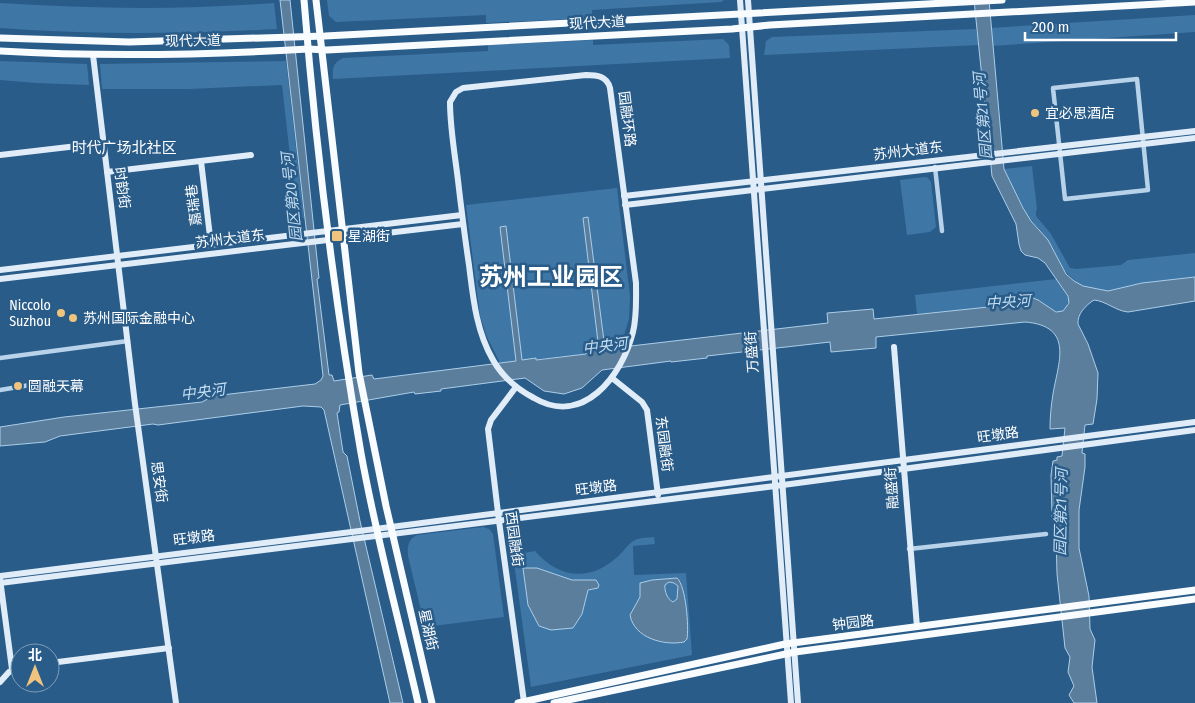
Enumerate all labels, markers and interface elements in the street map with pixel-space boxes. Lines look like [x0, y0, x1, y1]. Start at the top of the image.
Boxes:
scale bar [1025, 10, 1176, 42]
street label: 现代大道 [569, 13, 625, 33]
text: 200 m [1032, 18, 1069, 36]
street label: 现代大道 [165, 32, 221, 50]
water label: 园区第21号河 [970, 69, 996, 160]
street label: 园融环路 [615, 90, 639, 148]
place label: 宜必思酒店 [1045, 105, 1115, 122]
marker: 宜必思酒店 [1029, 107, 1041, 119]
street label: 苏州大道东 [872, 138, 944, 164]
district label: 时代广场北社区 [71, 139, 177, 157]
water label: 园区第20号河 [278, 149, 306, 242]
street label: 时韵街 [111, 166, 133, 210]
street label: 嘉瑞巷 [183, 183, 205, 227]
street label: 苏州大道东 [194, 226, 266, 252]
place label: 星湖街 [348, 228, 390, 245]
marker: 星湖街 [330, 229, 344, 243]
district label: 苏州工业园区 [479, 263, 623, 291]
water label: 中央河 [985, 292, 1034, 312]
place label: Niccolo Suzhou [9, 297, 51, 330]
marker: Niccolo Suzhou [55, 307, 67, 319]
place label: 苏州国际金融中心 [83, 310, 195, 327]
marker: 苏州国际金融中心 [67, 312, 79, 324]
street label: 万盛街 [742, 330, 762, 374]
water label: 中央河 [582, 334, 631, 358]
place label: 圆融天幕 [28, 378, 84, 395]
marker: 圆融天幕 [12, 380, 24, 392]
water label: 中央河 [180, 380, 229, 404]
street label: 东园融街 [652, 415, 676, 473]
street label: 旺墩路 [976, 424, 1020, 446]
street label: 思安街 [148, 460, 170, 504]
water label: 园区第21号河 [1051, 465, 1071, 556]
street label: 融盛街 [882, 466, 902, 510]
street label: 旺墩路 [574, 477, 618, 499]
street label: 西园融街 [502, 510, 526, 568]
street label: 旺墩路 [172, 527, 216, 549]
street label: 星湖街 [415, 608, 441, 652]
street label: 钟园路 [831, 612, 875, 634]
north arrow [10, 643, 60, 693]
text: 北 [28, 647, 42, 664]

